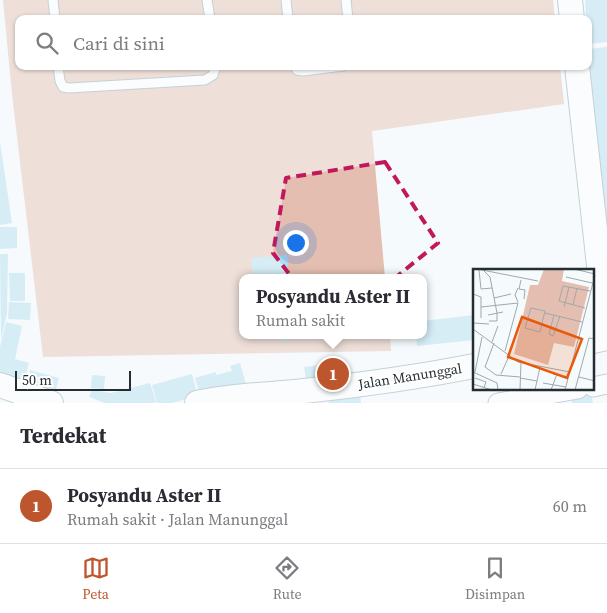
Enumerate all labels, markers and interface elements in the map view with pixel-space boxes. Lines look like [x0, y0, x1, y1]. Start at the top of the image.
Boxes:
search box [15, 15, 592, 70]
icon: search [33, 29, 61, 57]
text: Cari di sini [73, 30, 165, 56]
your location [283, 230, 309, 256]
inset map [473, 269, 594, 390]
popup [239, 274, 427, 339]
text: Posyandu Aster II [256, 283, 410, 309]
text: Rumah sakit [256, 309, 345, 331]
pin: 1 [317, 355, 349, 393]
street label: Jalan Manunggal [356, 358, 463, 394]
scale bar [15, 368, 131, 391]
text: 50 m [22, 370, 52, 390]
text: Terdekat [20, 421, 106, 450]
text: Posyandu Aster II [67, 482, 222, 508]
text: 1 [32, 495, 40, 517]
text: 60 m [553, 495, 587, 517]
text: Rumah sakit · Jalan Manunggal [67, 508, 288, 530]
tab: Peta [82, 554, 110, 604]
tab: Rute [273, 554, 302, 604]
tab: Disimpan [465, 554, 525, 604]

